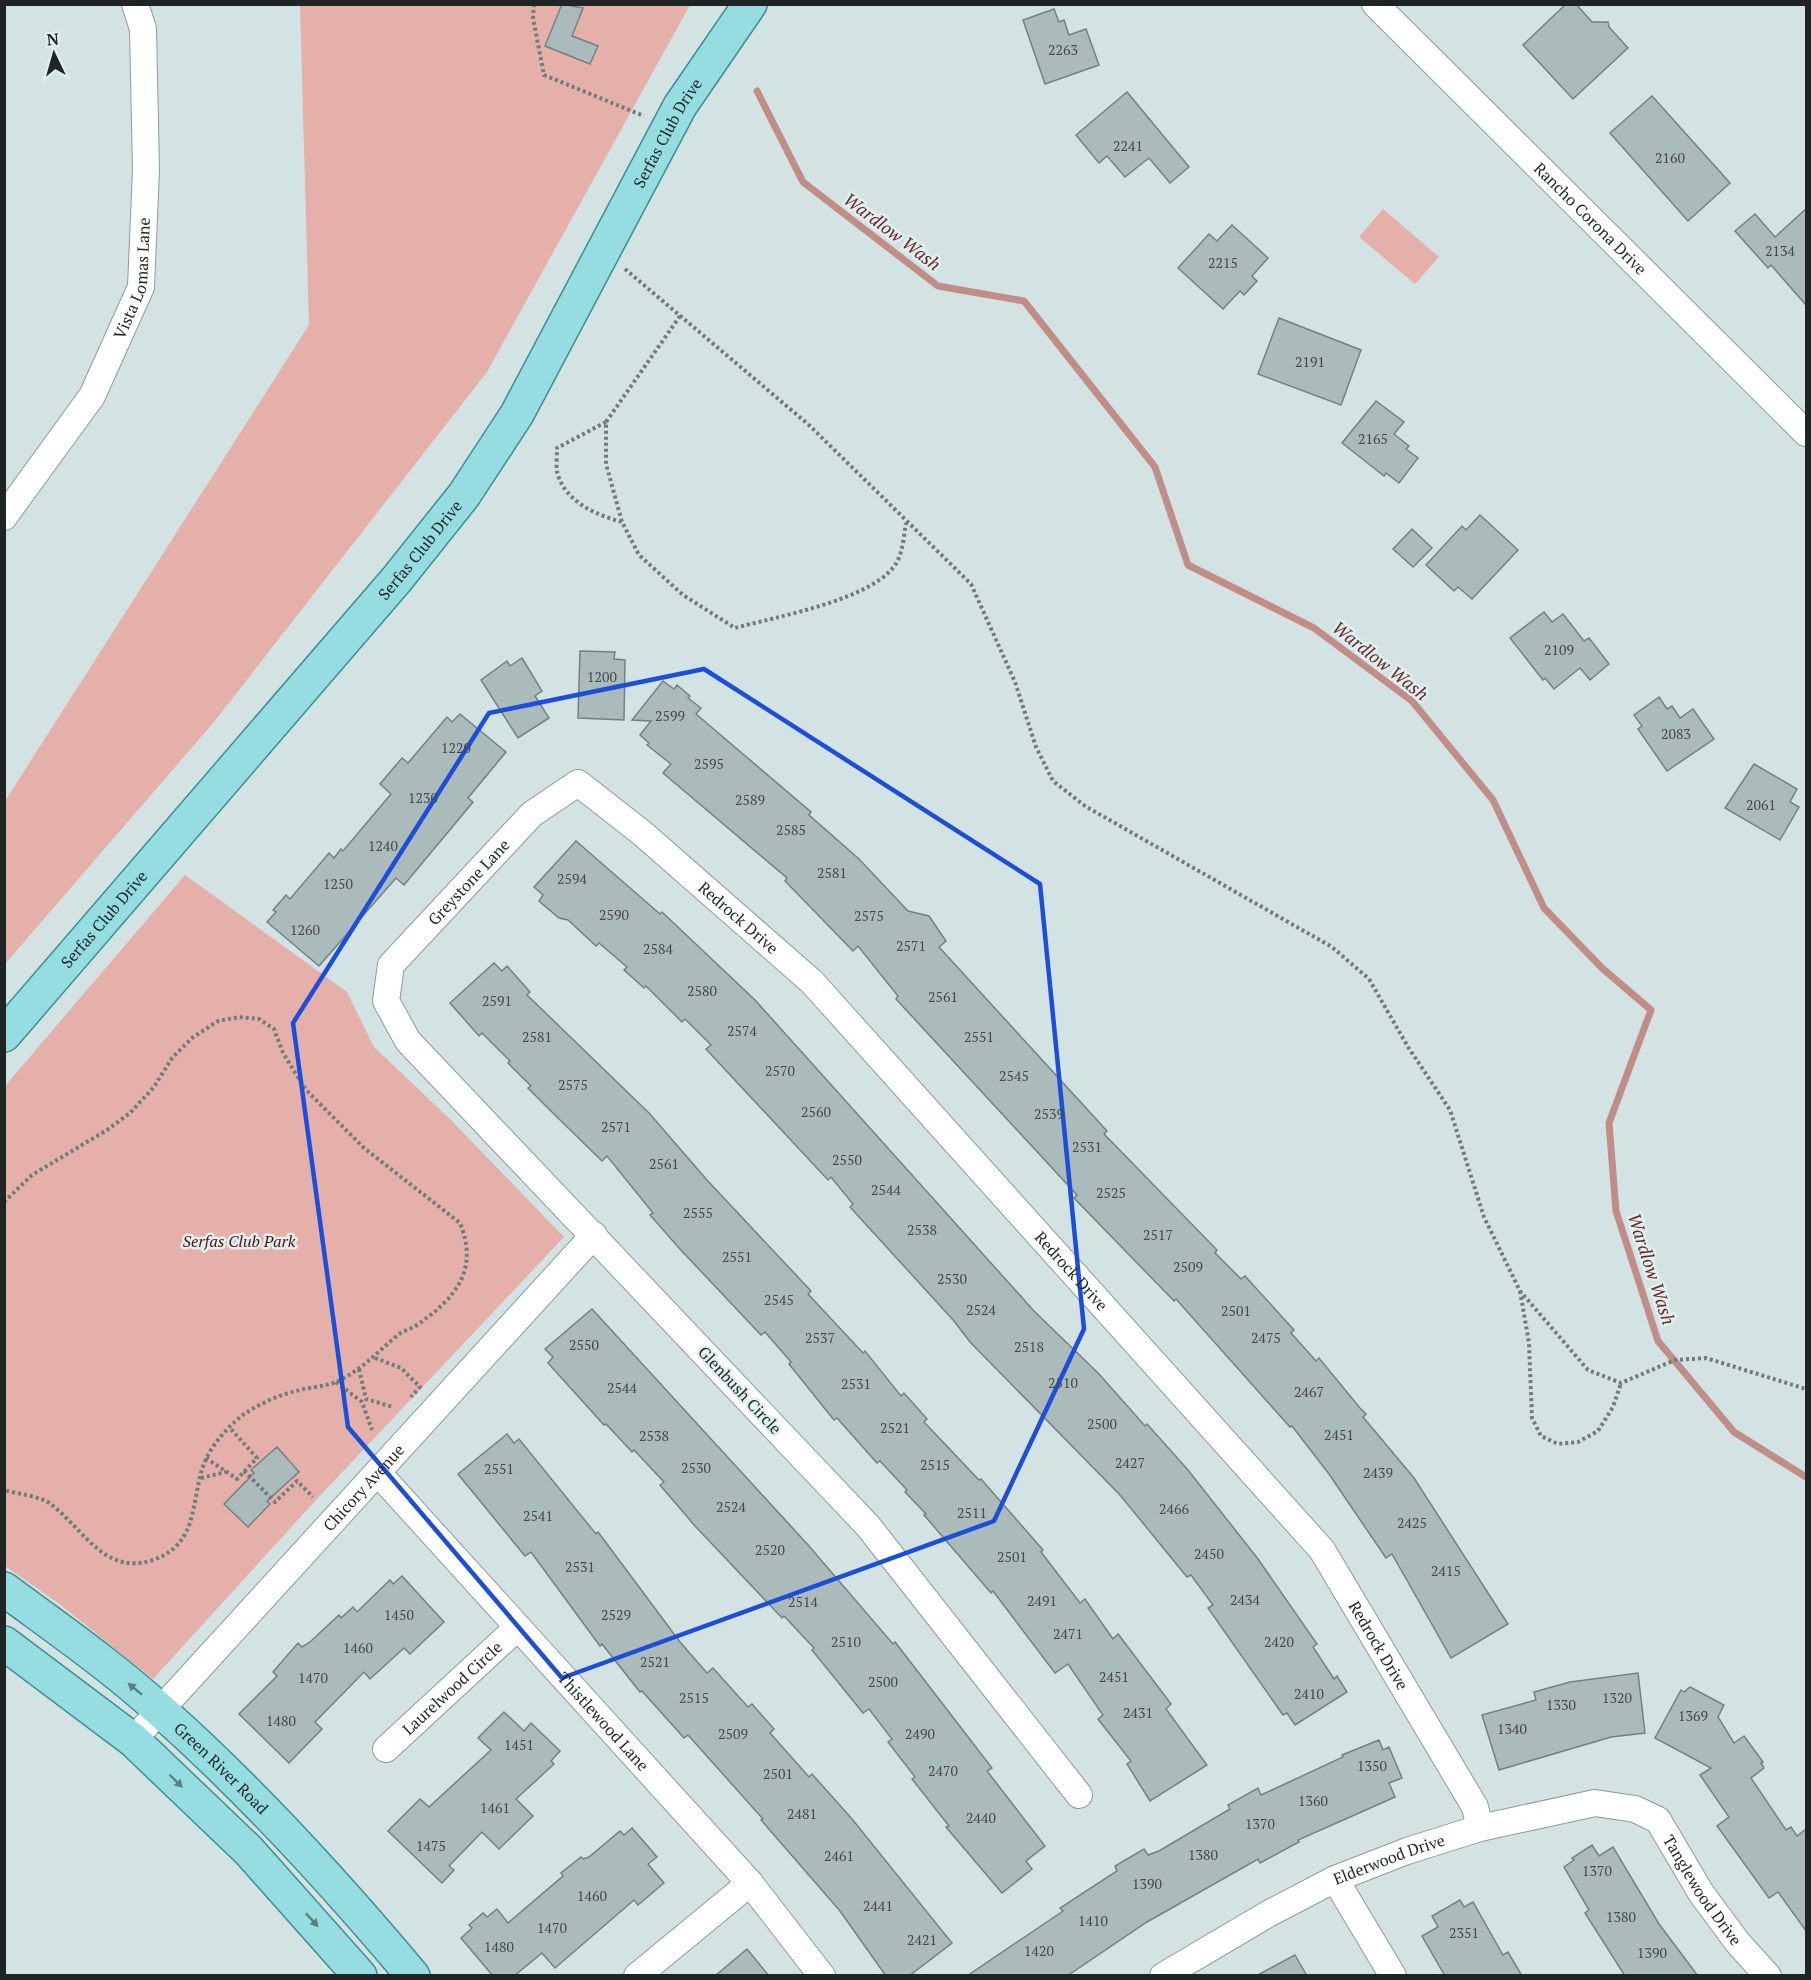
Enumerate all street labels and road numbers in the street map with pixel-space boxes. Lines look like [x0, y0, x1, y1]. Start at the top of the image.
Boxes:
street label: Serfas Club Drive [628, 74, 707, 191]
street label: Rancho Corona Drive [1529, 157, 1652, 279]
street label: Vista Lomas Lane [108, 217, 155, 342]
street label: Serfas Club Drive [373, 495, 467, 604]
street label: Greystone Lane [423, 834, 514, 930]
street label: Serfas Club Drive [56, 866, 152, 973]
street label: Redrock Drive [694, 877, 783, 959]
street label: Redrock Drive [1030, 1227, 1113, 1315]
street label: Glenbush Circle [693, 1341, 787, 1439]
street label: Chicory Avenue [318, 1439, 409, 1536]
street label: Redrock Drive [1344, 1597, 1414, 1694]
street label: Laurelwood Circle [397, 1636, 507, 1740]
street label: Thistlewood Lane [553, 1667, 654, 1776]
street label: Green River Road [169, 1717, 273, 1819]
street label: Elderwood Drive [1330, 1829, 1448, 1890]
street label: Tanglewood Drive [1658, 1831, 1747, 1950]

